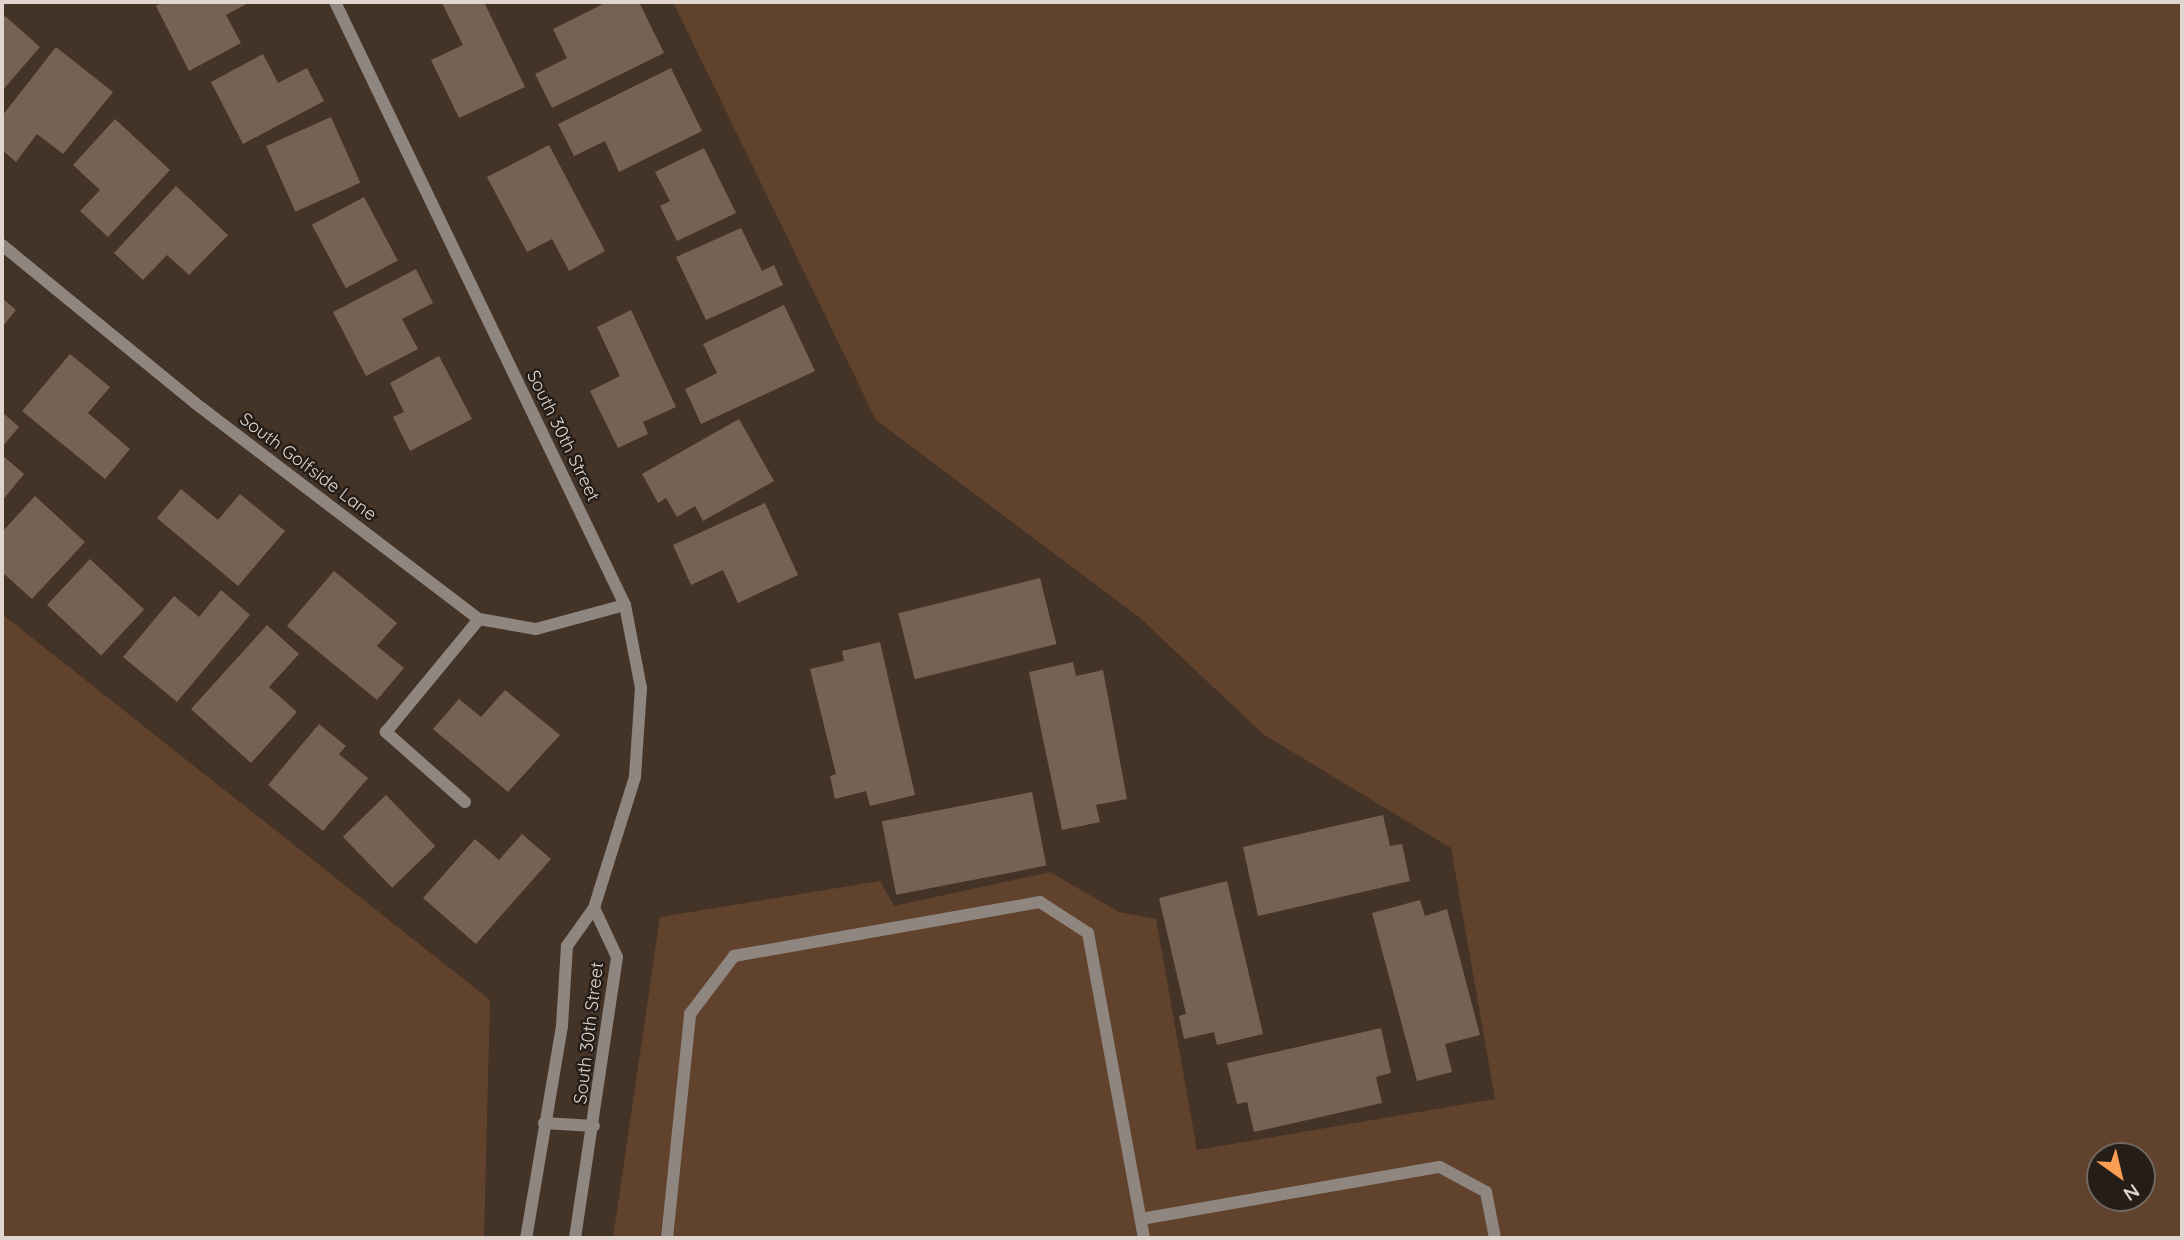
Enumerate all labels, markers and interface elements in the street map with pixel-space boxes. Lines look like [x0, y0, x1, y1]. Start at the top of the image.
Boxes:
street label: South 30th Street [522, 367, 604, 505]
street label: South Golfside Lane [235, 408, 381, 526]
street label: South 30th Street [570, 961, 608, 1105]
north arrow [2086, 1142, 2156, 1212]
text: N [2119, 1179, 2144, 1207]

